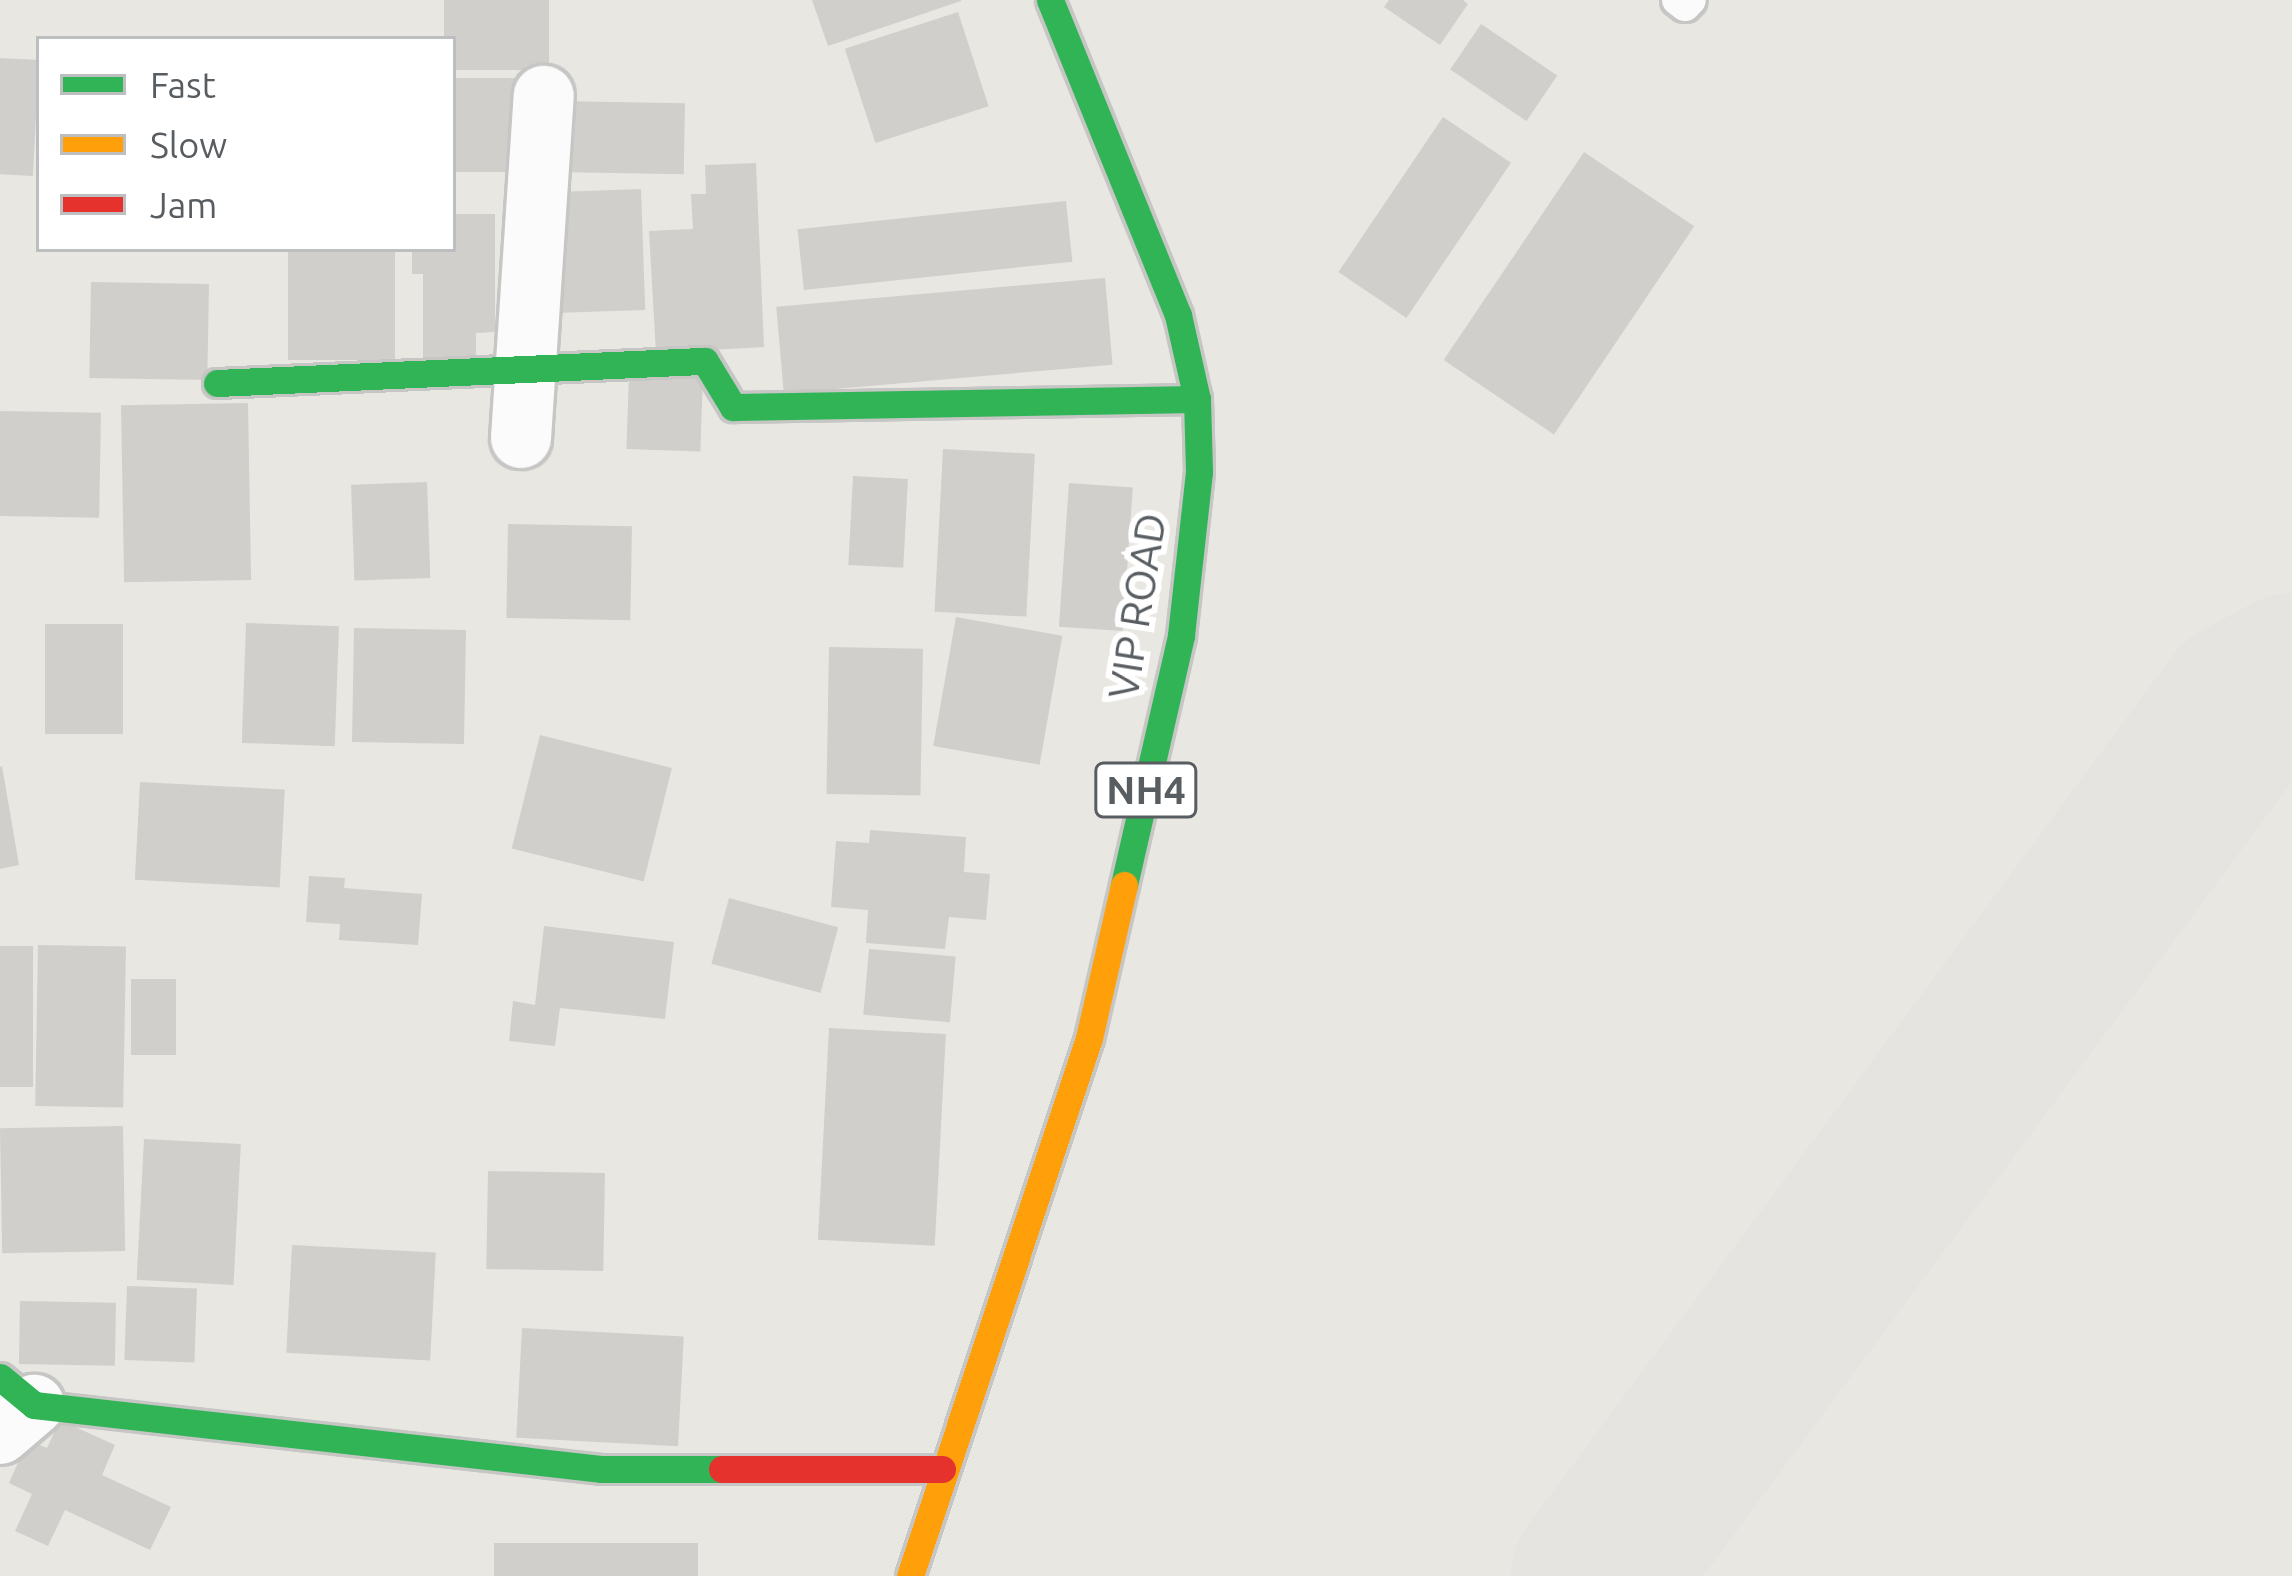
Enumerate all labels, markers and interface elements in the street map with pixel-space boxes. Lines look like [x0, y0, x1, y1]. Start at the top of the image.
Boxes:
legend [36, 36, 456, 252]
text: Fast [150, 64, 216, 105]
text: Slow [150, 124, 227, 165]
text: Jam [150, 184, 217, 225]
street label: VIP ROAD [1097, 510, 1177, 702]
road number: NH4 [1092, 757, 1200, 823]

